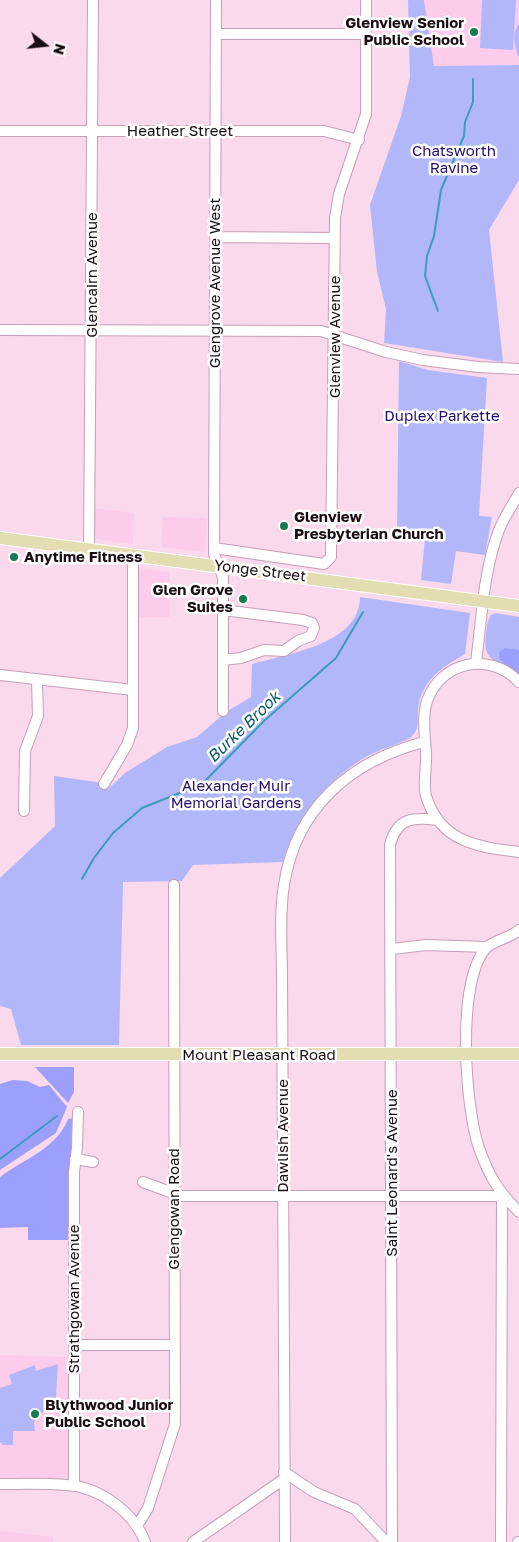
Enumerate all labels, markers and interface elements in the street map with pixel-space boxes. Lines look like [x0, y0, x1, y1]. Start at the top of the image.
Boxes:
place label: Glenview Senior Public School [345, 14, 464, 49]
north arrow [20, 20, 70, 70]
marker: Glenview Senior Public School [468, 26, 480, 38]
text: N [50, 42, 70, 57]
street label: Heather Street [127, 122, 233, 140]
park label: Chatsworth Ravine [412, 142, 496, 177]
street label: Glengrove Avenue West [206, 198, 224, 368]
street label: Glencairn Avenue [83, 212, 101, 338]
street label: Glenview Avenue [326, 276, 344, 398]
park label: Duplex Parkette [384, 407, 500, 425]
place label: Glenview Presbyterian Church [294, 508, 443, 543]
marker: Glenview Presbyterian Church [278, 520, 290, 532]
place label: Anytime Fitness [24, 548, 142, 566]
marker: Anytime Fitness [8, 551, 20, 563]
street label: Yonge Street [213, 556, 307, 586]
place label: Glen Grove Suites [152, 581, 233, 616]
marker: Glen Grove Suites [237, 593, 249, 605]
water label: Burke Brook [204, 688, 284, 766]
park label: Alexander Muir Memorial Gardens [171, 777, 301, 812]
street label: Mount Pleasant Road [182, 1046, 336, 1064]
street label: Dawlish Avenue [274, 1079, 292, 1193]
street label: Saint Leonard's Avenue [383, 1089, 401, 1257]
street label: Glengowan Road [165, 1148, 183, 1270]
street label: Strathgowan Avenue [65, 1225, 83, 1373]
place label: Blythwood Junior Public School [45, 1396, 173, 1431]
marker: Blythwood Junior Public School [29, 1408, 41, 1420]

